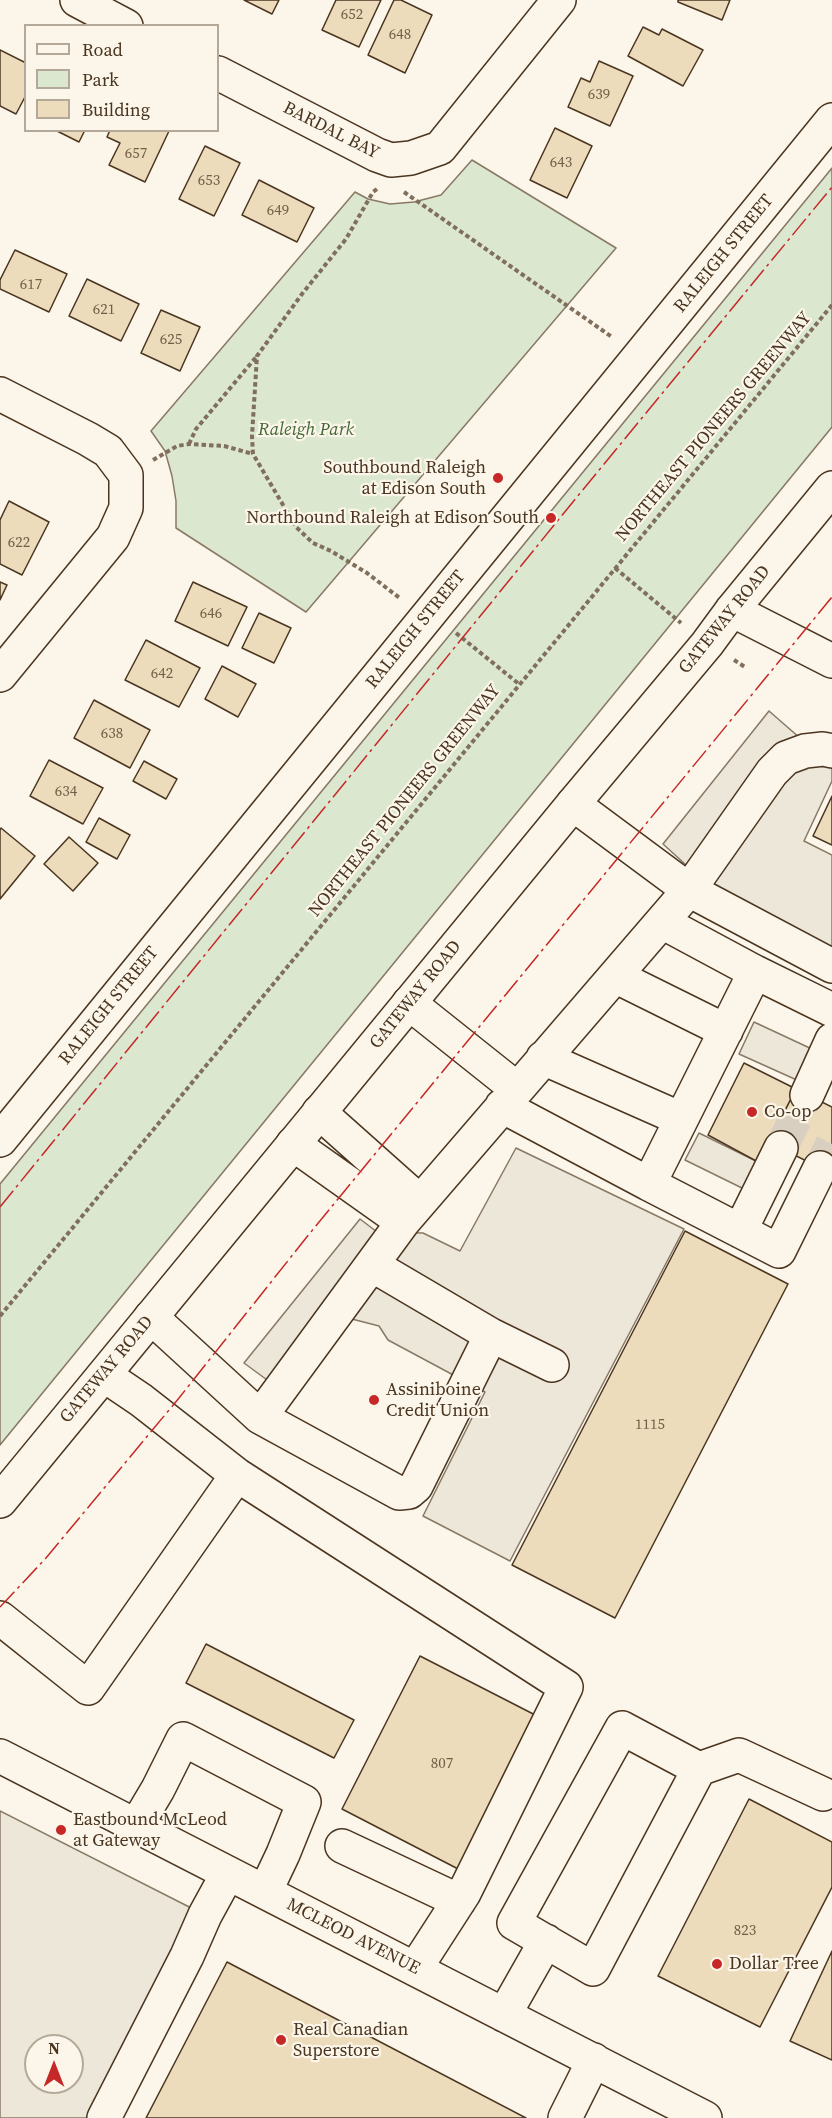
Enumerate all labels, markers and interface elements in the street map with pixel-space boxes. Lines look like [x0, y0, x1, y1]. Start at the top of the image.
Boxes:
house number: 652 [341, 6, 363, 24]
legend [24, 24, 219, 132]
house number: 648 [389, 26, 411, 44]
text: Road [82, 37, 123, 62]
text: Park [82, 67, 119, 92]
house number: 639 [588, 86, 610, 104]
text: Building [82, 97, 150, 122]
street label: BARDAL BAY [279, 98, 383, 164]
house number: 657 [125, 145, 147, 163]
house number: 643 [550, 154, 572, 172]
house number: 653 [198, 172, 220, 190]
street label: RALEIGH STREET [670, 191, 778, 317]
house number: 649 [267, 202, 289, 220]
house number: 617 [20, 276, 42, 294]
house number: 621 [93, 301, 115, 319]
street label: NORTHEAST PIONEERS GREENWAY [612, 308, 816, 546]
house number: 625 [160, 331, 182, 349]
park label: Raleigh Park [258, 419, 354, 441]
place label: Southbound Raleigh at Edison South [323, 457, 486, 500]
marker: Southbound Raleigh at Edison South [491, 471, 505, 485]
place label: Northbound Raleigh at Edison South [246, 507, 539, 529]
marker: Northbound Raleigh at Edison South [544, 511, 558, 525]
house number: 622 [8, 534, 30, 552]
street label: GATEWAY ROAD [675, 561, 775, 679]
street label: RALEIGH STREET [362, 567, 470, 693]
house number: 646 [200, 605, 222, 623]
house number: 642 [151, 665, 173, 683]
street label: NORTHEAST PIONEERS GREENWAY [304, 680, 506, 922]
house number: 638 [101, 725, 123, 743]
house number: 634 [55, 783, 77, 801]
street label: GATEWAY ROAD [366, 936, 466, 1054]
street label: RALEIGH STREET [55, 943, 163, 1069]
place label: Co-op [764, 1101, 811, 1123]
marker: Co-op [745, 1105, 759, 1119]
street label: GATEWAY ROAD [56, 1312, 158, 1428]
place label: Assiniboine Credit Union [386, 1379, 489, 1422]
marker: Assiniboine Credit Union [367, 1393, 381, 1407]
house number: 1115 [635, 1416, 665, 1434]
house number: 807 [431, 1755, 453, 1773]
place label: Eastbound McLeod at Gateway [73, 1809, 227, 1852]
marker: Eastbound McLeod at Gateway [54, 1823, 68, 1837]
street label: MCLEOD AVENUE [283, 1894, 423, 1980]
house number: 823 [734, 1922, 756, 1940]
place label: Dollar Tree [729, 1953, 819, 1975]
marker: Dollar Tree [710, 1957, 724, 1971]
place label: Real Canadian Superstore [293, 2019, 408, 2062]
marker: Real Canadian Superstore [274, 2033, 288, 2047]
north arrow [24, 2034, 84, 2094]
text: N [48, 2037, 60, 2059]

